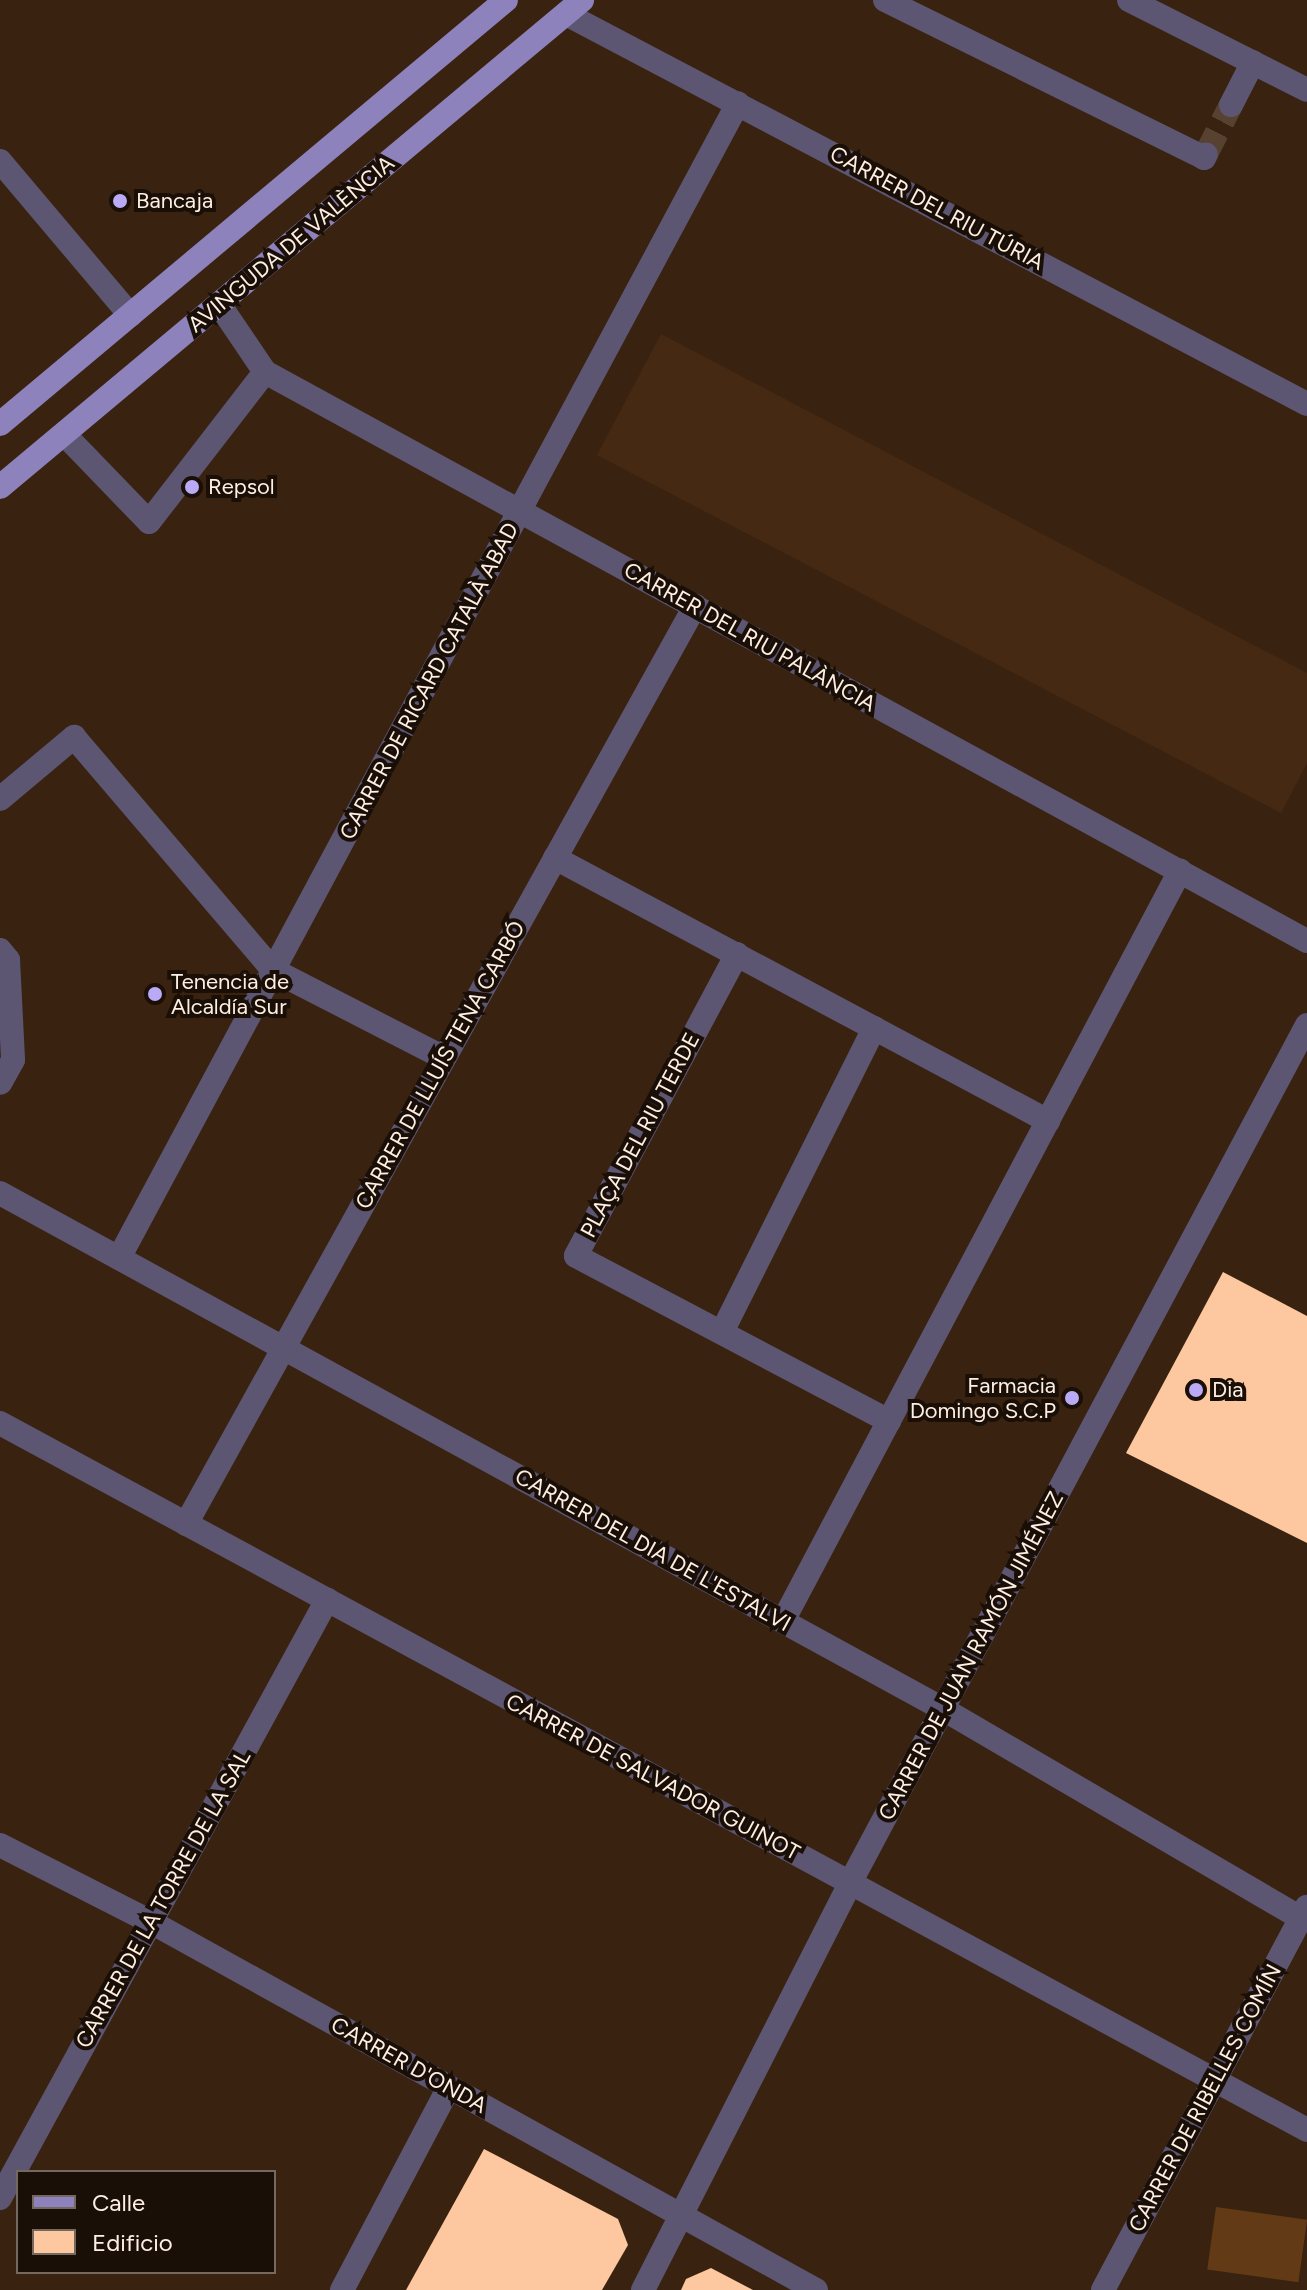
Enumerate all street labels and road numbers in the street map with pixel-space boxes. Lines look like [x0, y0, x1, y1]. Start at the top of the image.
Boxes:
street label: CARRER DEL RIU TÚRIA [825, 140, 1049, 276]
street label: AVINGUDA DE VALÈNCIA [183, 150, 399, 338]
street label: CARRER DE RICARD CATALÀ ABAD [334, 518, 524, 844]
street label: CARRER DEL RIU PALÀNCIA [619, 557, 881, 717]
street label: CARRER DE LLUÍS TENA CARBÓ [350, 916, 530, 1214]
street label: PLAÇA DEL RIU TERDE [575, 1028, 705, 1242]
street label: CARRER DEL DIA DE L'ESTALVI [511, 1463, 795, 1637]
street label: CARRER DE JUAN RAMÓN JIMÉNEZ [873, 1487, 1069, 1825]
street label: CARRER DE SALVADOR GUINOT [502, 1688, 804, 1866]
street label: CARRER DE LA TORRE DE LA SAL [70, 1746, 256, 2052]
street label: CARRER DE RIBELLES COMÍN [1123, 1959, 1287, 2237]
street label: CARRER D'ONDA [326, 2011, 492, 2119]

